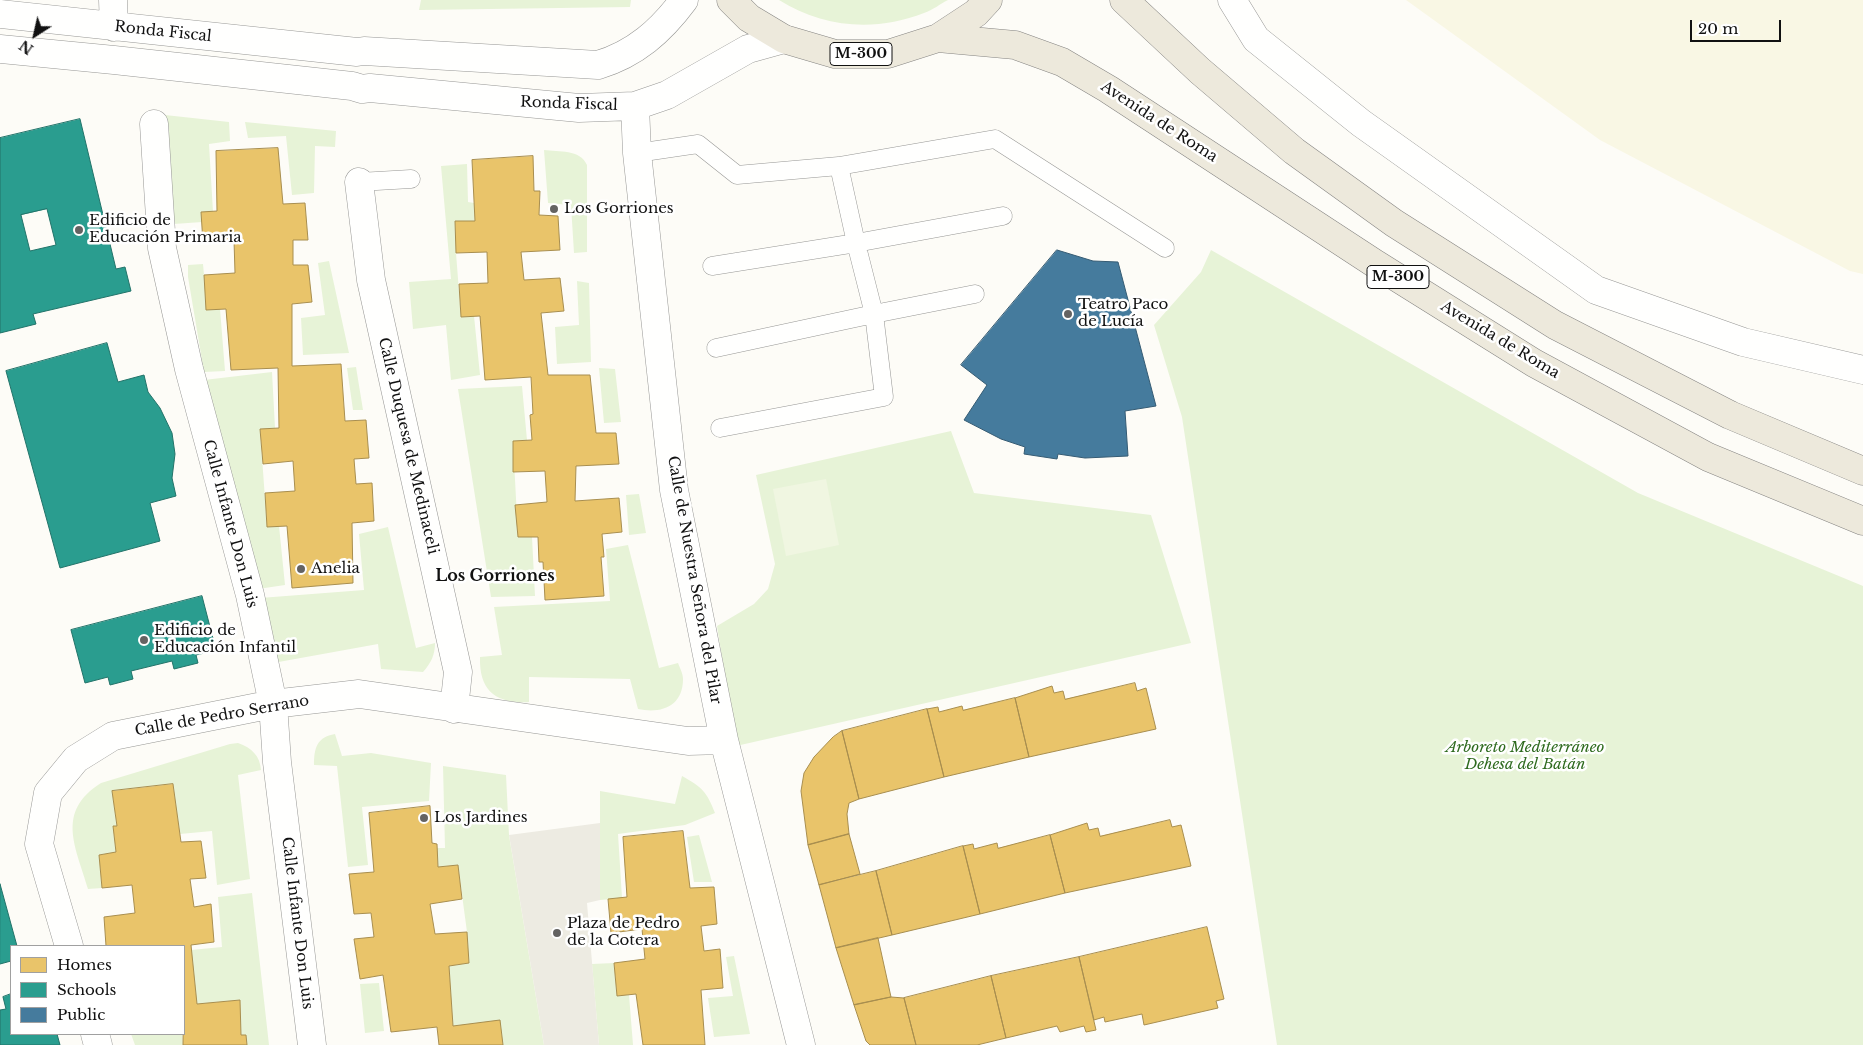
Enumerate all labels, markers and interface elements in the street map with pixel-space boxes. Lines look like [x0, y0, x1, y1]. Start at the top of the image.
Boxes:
north arrow [10, 10, 60, 60]
scale bar [1693, 10, 1784, 42]
street label: Ronda Fiscal [113, 18, 213, 46]
text: 20 m [1698, 19, 1738, 38]
text: N [16, 36, 37, 58]
road number: M-300 [830, 42, 892, 66]
street label: Avenida de Roma [1097, 78, 1221, 166]
street label: Ronda Fiscal [520, 93, 618, 115]
place label: Los Gorriones [564, 200, 674, 218]
marker: Los Gorriones [548, 203, 560, 215]
place label: Edificio de Educación Primaria [89, 212, 242, 247]
marker: Edificio de Educación Primaria [73, 224, 85, 236]
road number: M-300 [1367, 266, 1429, 288]
place label: Teatro Paco de Lucía [1078, 296, 1168, 331]
street label: Avenida de Roma [1437, 297, 1563, 383]
marker: Teatro Paco de Lucía [1062, 308, 1074, 320]
street label: Calle Duquesa de Medinaceli [374, 336, 442, 556]
street label: Calle Infante Don Luis [199, 438, 261, 610]
street label: Calle de Nuestra Señora del Pilar [663, 454, 725, 706]
place label: Anelia [311, 560, 360, 578]
marker: Anelia [295, 563, 307, 575]
district label: Los Gorriones [435, 566, 555, 586]
place label: Edificio de Educación Infantil [154, 622, 296, 657]
marker: Edificio de Educación Infantil [138, 634, 150, 646]
street label: Calle de Pedro Serrano [133, 692, 311, 740]
park label: Arboreto Mediterráneo Dehesa del Batán [1446, 739, 1604, 774]
place label: Los Jardines [434, 809, 528, 827]
marker: Los Jardines [418, 812, 430, 824]
street label: Calle Infante Don Luis [277, 836, 317, 1010]
place label: Plaza de Pedro de la Cotera [567, 915, 680, 950]
marker: Plaza de Pedro de la Cotera [551, 927, 563, 939]
legend [10, 945, 185, 1035]
text: Homes [57, 955, 112, 974]
text: Schools [57, 980, 116, 999]
text: Public [57, 1005, 105, 1024]

